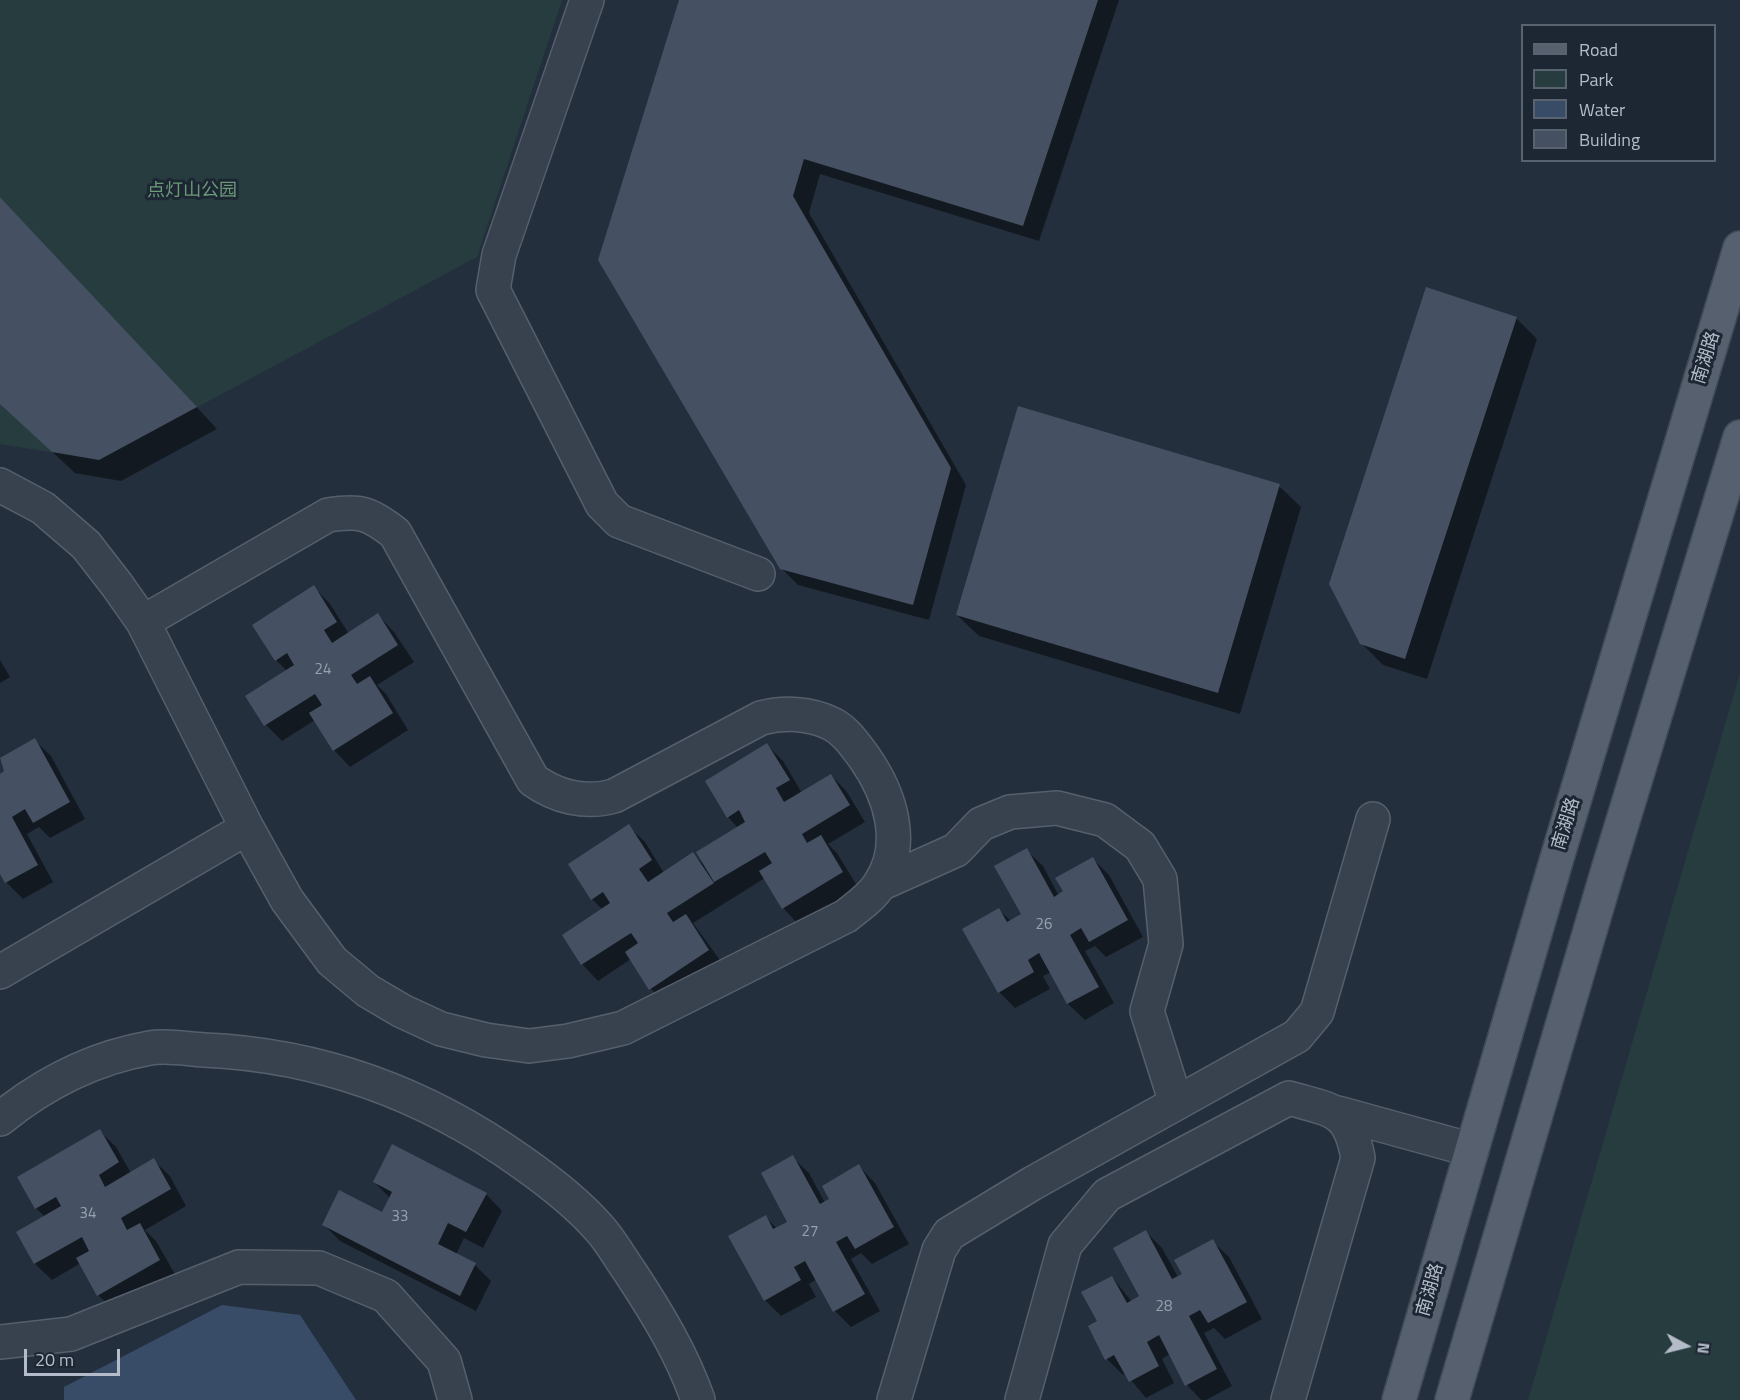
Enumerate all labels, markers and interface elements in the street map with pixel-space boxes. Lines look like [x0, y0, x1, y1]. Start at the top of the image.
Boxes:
legend [1521, 24, 1716, 162]
text: Road [1579, 36, 1618, 63]
text: Park [1579, 66, 1613, 93]
text: Water [1579, 96, 1625, 123]
text: Building [1579, 126, 1640, 153]
park label: 点灯山公园 [147, 181, 237, 203]
street label: 南湖路 [1689, 329, 1725, 387]
house number: 24 [315, 661, 331, 679]
street label: 南湖路 [1549, 795, 1585, 853]
house number: 26 [1036, 916, 1052, 934]
house number: 34 [80, 1205, 96, 1223]
house number: 33 [392, 1208, 408, 1226]
house number: 27 [802, 1223, 818, 1241]
street label: 南湖路 [1413, 1261, 1449, 1319]
house number: 28 [1156, 1298, 1172, 1316]
north arrow [1656, 1316, 1716, 1376]
scale bar [27, 1337, 123, 1375]
text: N [1691, 1341, 1716, 1355]
text: 20 m [35, 1346, 74, 1373]

